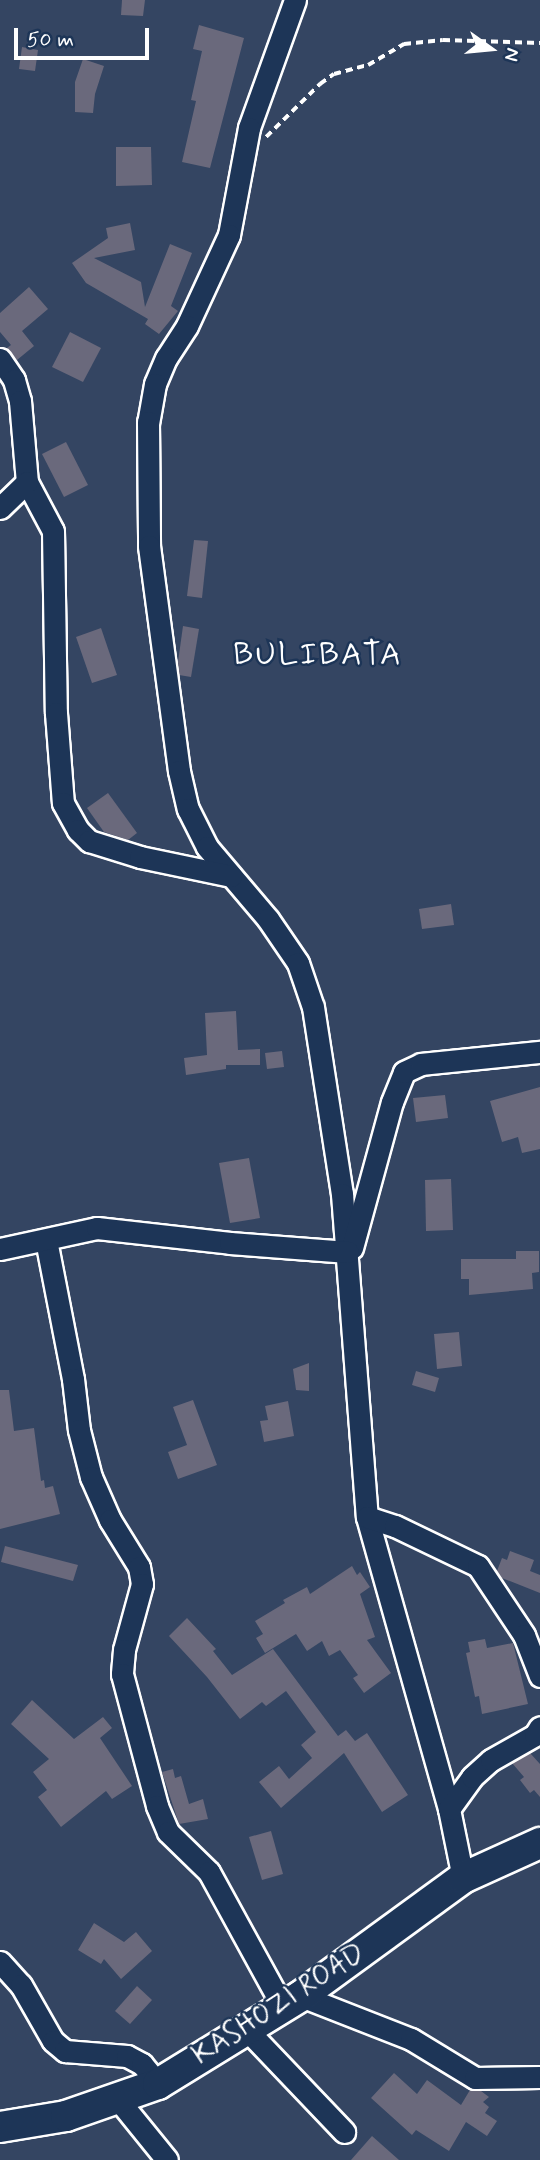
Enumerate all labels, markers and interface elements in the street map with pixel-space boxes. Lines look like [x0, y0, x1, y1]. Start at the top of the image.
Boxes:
scale bar [18, 14, 152, 58]
north arrow [456, 14, 526, 84]
text: 50 m [27, 26, 74, 54]
text: N [498, 45, 525, 64]
district label: BULIBATA [234, 636, 402, 674]
street label: KASHOZI ROAD [187, 1937, 371, 2073]

